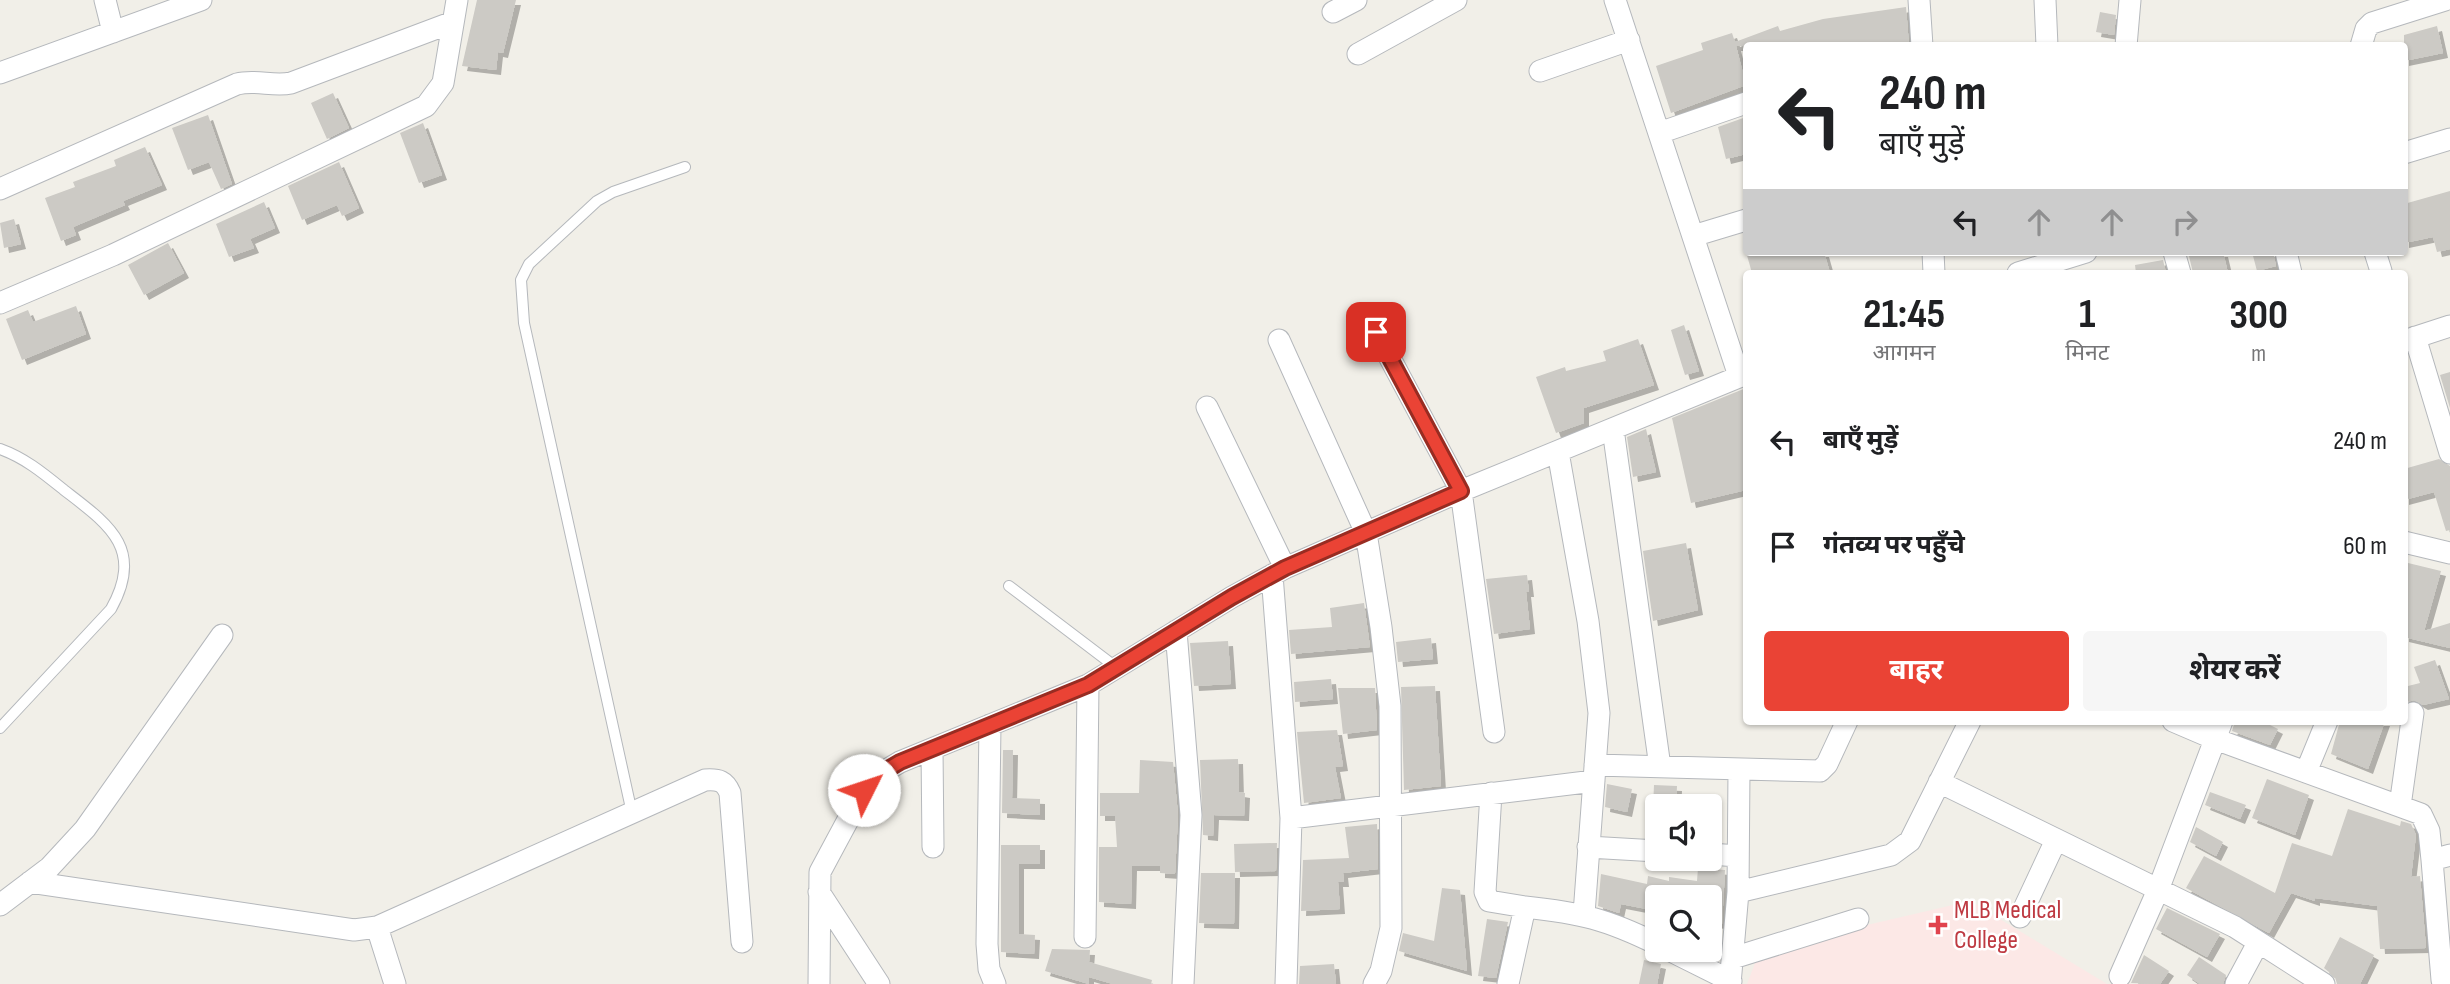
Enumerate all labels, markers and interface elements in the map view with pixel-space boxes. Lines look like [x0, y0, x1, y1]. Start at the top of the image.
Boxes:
text: 240 m [1879, 65, 1987, 124]
icon: left [1764, 70, 1855, 161]
text: बाएँ मुड़ें [1879, 125, 1965, 164]
icon: left [1947, 203, 1985, 241]
icon: ahead [2020, 203, 2058, 241]
icon: ahead [2093, 203, 2131, 241]
icon: right [2166, 203, 2204, 241]
text: 21:45 [1863, 289, 1945, 340]
text: 1 [2079, 289, 2095, 340]
text: 300 [2229, 290, 2288, 341]
pin [1346, 302, 1406, 362]
icon: arrive [1357, 313, 1395, 351]
text: आगमन [1873, 339, 1936, 367]
text: मिनट [2065, 339, 2109, 367]
text: m [2251, 340, 2266, 368]
icon: left [1764, 423, 1802, 461]
text: बाएँ मुड़ें [1823, 425, 1898, 456]
text: 240 m [2333, 426, 2387, 457]
icon: arrive [1764, 528, 1802, 566]
text: गंतव्य पर पहुँचे [1823, 530, 1965, 561]
text: 60 m [2343, 531, 2387, 562]
button: बाहर [1764, 631, 2069, 711]
button: शेयर करें [2083, 631, 2387, 711]
position arrow [827, 753, 901, 827]
map controls [1645, 794, 1722, 962]
button: sound [1645, 794, 1722, 871]
button: search [1645, 885, 1722, 962]
place label: MLB Medical College [1954, 895, 2061, 956]
marker: MLB Medical College [1928, 915, 1948, 935]

